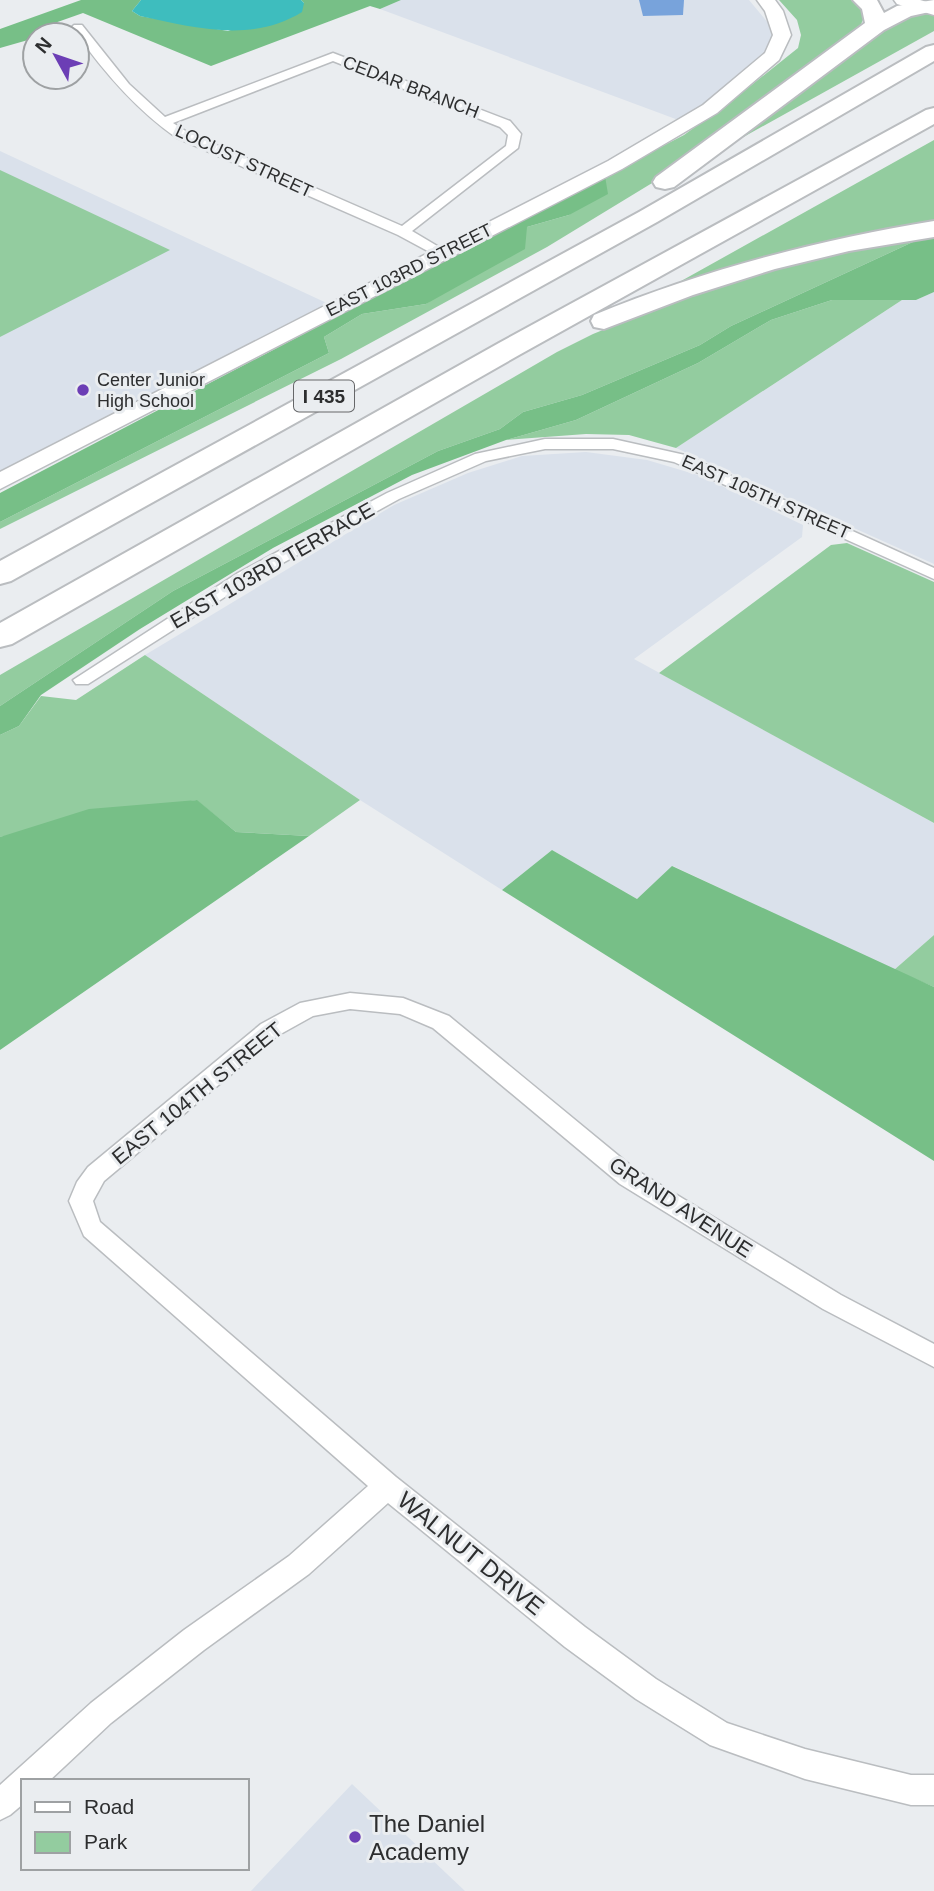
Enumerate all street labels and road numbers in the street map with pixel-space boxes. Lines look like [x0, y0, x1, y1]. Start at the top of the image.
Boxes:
street label: CEDAR BRANCH [340, 52, 482, 122]
street label: LOCUST STREET [172, 121, 316, 201]
street label: EAST 103RD STREET [323, 219, 495, 321]
road number: I 435 [294, 380, 354, 412]
street label: EAST 105TH STREET [679, 451, 853, 543]
street label: EAST 103RD TERRACE [166, 497, 378, 633]
street label: EAST 104TH STREET [107, 1017, 287, 1169]
street label: GRAND AVENUE [605, 1152, 757, 1262]
street label: WALNUT DRIVE [393, 1486, 549, 1620]

